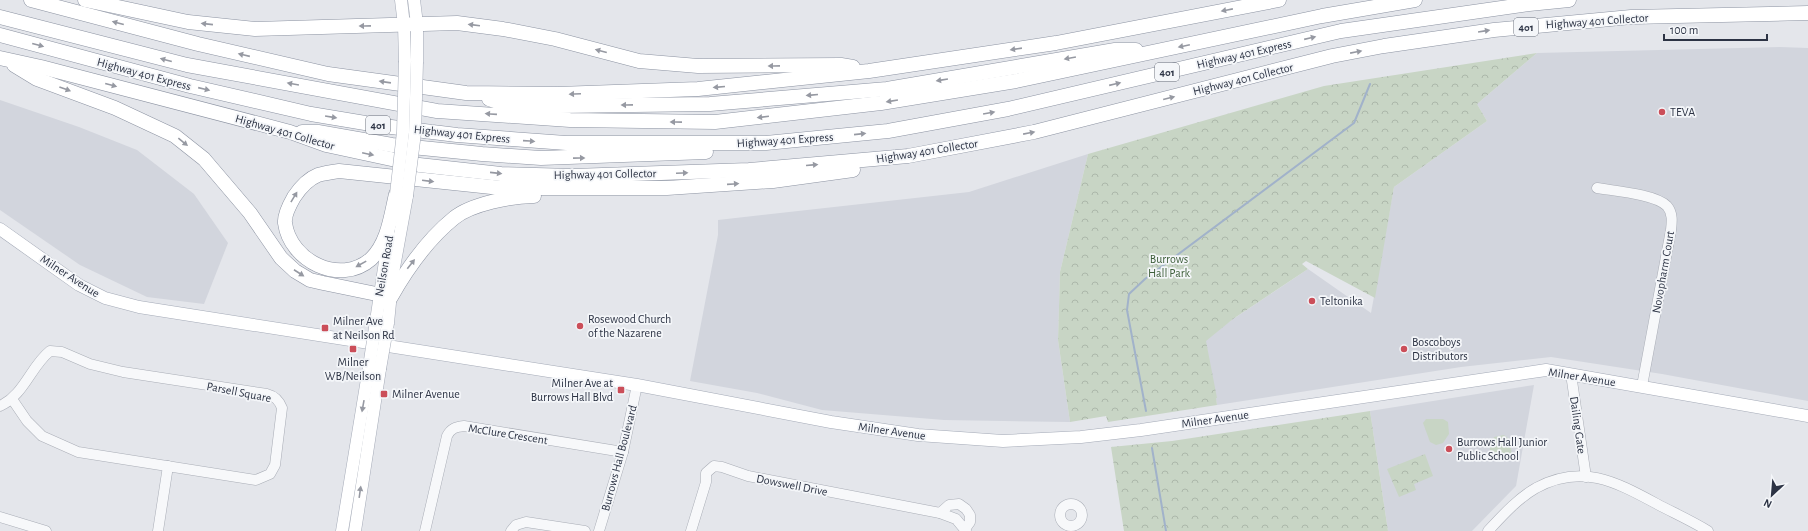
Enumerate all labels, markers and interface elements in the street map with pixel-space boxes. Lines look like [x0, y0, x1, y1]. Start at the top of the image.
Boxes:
one-way arrow [1221, 7, 1233, 13]
street label: Highway 401 Collector [1545, 11, 1649, 32]
scale bar [1664, 16, 1767, 42]
road number: 401 [1514, 18, 1538, 36]
one-way arrow [112, 20, 124, 26]
one-way arrow [201, 21, 213, 27]
one-way arrow [468, 22, 480, 28]
one-way arrow [358, 23, 371, 29]
text: 100 m [1670, 24, 1698, 36]
one-way arrow [1478, 28, 1490, 34]
one-way arrow [1304, 35, 1316, 41]
street label: Highway 401 Express [1195, 37, 1293, 72]
one-way arrow [31, 43, 44, 49]
one-way arrow [1178, 43, 1191, 49]
one-way arrow [1010, 46, 1023, 52]
one-way arrow [595, 48, 607, 54]
one-way arrow [1350, 48, 1362, 54]
one-way arrow [238, 51, 250, 57]
one-way arrow [1064, 55, 1076, 61]
street label: Highway 401 Express [95, 56, 192, 93]
one-way arrow [159, 56, 172, 62]
street label: Highway 401 Collector [1192, 61, 1295, 98]
one-way arrow [768, 62, 780, 69]
road number: 401 [1155, 63, 1179, 81]
one-way arrow [935, 77, 948, 83]
one-way arrow [379, 79, 391, 85]
one-way arrow [287, 81, 299, 87]
one-way arrow [1109, 81, 1121, 87]
one-way arrow [105, 82, 117, 88]
one-way arrow [713, 84, 725, 91]
one-way arrow [59, 86, 71, 92]
one-way arrow [198, 87, 210, 93]
one-way arrow [569, 90, 581, 97]
one-way arrow [806, 91, 818, 98]
one-way arrow [1163, 95, 1175, 101]
one-way arrow [886, 98, 898, 104]
one-way arrow [620, 102, 633, 108]
place label: TEVA [1670, 106, 1695, 118]
marker: TEVA [1657, 107, 1667, 117]
one-way arrow [982, 109, 995, 115]
one-way arrow [485, 111, 497, 118]
street label: Highway 401 Collector [234, 112, 336, 153]
one-way arrow [325, 114, 337, 120]
one-way arrow [757, 114, 769, 120]
road number: 401 [366, 116, 390, 134]
one-way arrow [669, 119, 682, 125]
street label: Highway 401 Express [413, 123, 511, 146]
one-way arrow [1023, 130, 1035, 136]
street label: Highway 401 Express [736, 131, 834, 150]
one-way arrow [854, 131, 866, 137]
one-way arrow [523, 137, 535, 144]
street label: Highway 401 Collector [875, 137, 979, 166]
one-way arrow [177, 138, 188, 147]
one-way arrow [361, 151, 374, 157]
one-way arrow [573, 155, 586, 161]
one-way arrow [805, 162, 818, 168]
street label: Highway 401 Collector [553, 167, 657, 182]
one-way arrow [676, 169, 688, 176]
one-way arrow [490, 170, 502, 177]
one-way arrow [422, 178, 434, 184]
one-way arrow [727, 180, 739, 187]
one-way arrow [291, 191, 298, 203]
street label: Novopharm Court [1650, 230, 1676, 314]
street label: Neilson Road [373, 235, 395, 297]
street label: Milner Avenue [38, 252, 102, 300]
park label: Burrows Hall Park [1148, 253, 1191, 279]
one-way arrow [407, 258, 416, 269]
one-way arrow [355, 261, 367, 267]
one-way arrow [293, 269, 304, 277]
place label: Teltonika [1320, 295, 1363, 307]
marker: Teltonika [1307, 296, 1317, 306]
place label: Rosewood Church of the Nazarene [588, 313, 671, 339]
place label: Milner Ave at Neilson Rd [333, 315, 395, 341]
marker: Rosewood Church of the Nazarene [575, 321, 585, 331]
marker: Milner Ave at Neilson Rd [320, 323, 330, 333]
place label: Boscoboys Distributors [1412, 336, 1468, 362]
marker: Milner WB/Neilson [348, 344, 358, 354]
marker: Boscoboys Distributors [1399, 344, 1409, 354]
place label: Milner WB/Neilson [325, 356, 381, 382]
street label: Milner Avenue [1548, 366, 1616, 388]
place label: Milner Ave at Burrows Hall Blvd [531, 377, 613, 403]
street label: Parsell Square [206, 380, 272, 404]
marker: Milner Ave at Burrows Hall Blvd [616, 385, 626, 395]
place label: Milner Avenue [392, 388, 460, 400]
marker: Milner Avenue [379, 389, 389, 399]
street label: Dailing Gate [1568, 395, 1588, 455]
one-way arrow [360, 400, 366, 412]
street label: Burrows Hall Boulevard [599, 404, 639, 512]
street label: Milner Avenue [1181, 408, 1249, 430]
street label: Milner Avenue [858, 420, 926, 442]
street label: McClure Crescent [467, 422, 549, 446]
place label: Burrows Hall Junior Public School [1457, 436, 1547, 462]
marker: Burrows Hall Junior Public School [1444, 444, 1454, 454]
street label: Dowswell Drive [755, 472, 829, 498]
north arrow [1752, 475, 1792, 515]
one-way arrow [357, 486, 363, 498]
text: N [1762, 497, 1774, 510]

